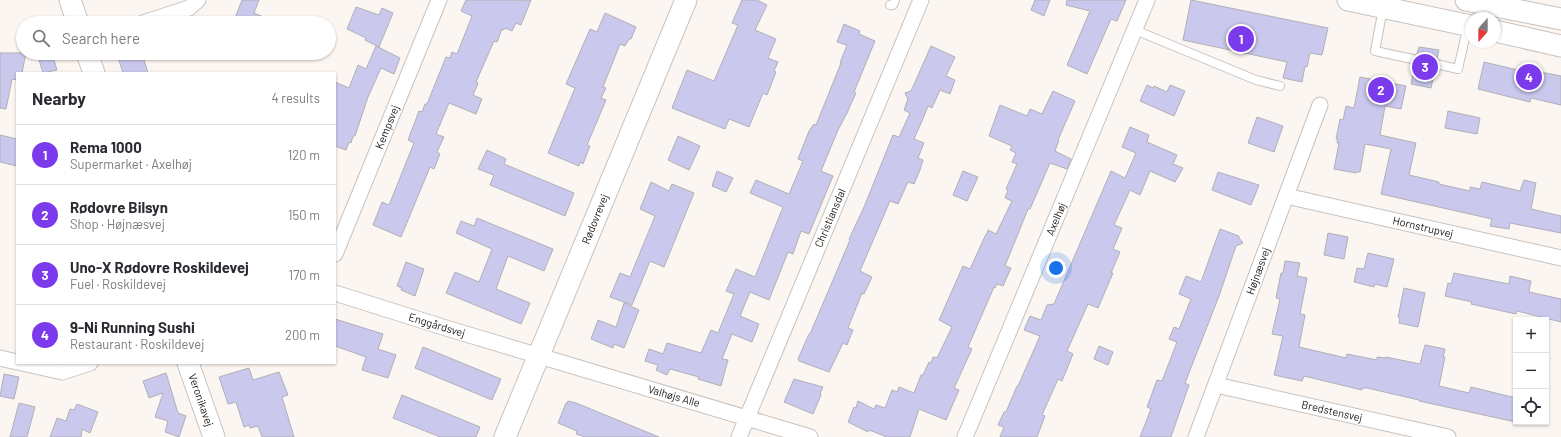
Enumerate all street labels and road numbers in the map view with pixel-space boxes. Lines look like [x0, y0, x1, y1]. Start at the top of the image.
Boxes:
street label: Kempsvej [372, 103, 401, 151]
street label: Christiansdal [811, 186, 848, 249]
street label: Rødovrevej [579, 192, 610, 246]
street label: Axelhøj [1043, 200, 1068, 237]
street label: Hornstrupvej [1392, 213, 1455, 240]
street label: Højnæsvej [1243, 245, 1272, 296]
street label: Enggårdsvej [407, 310, 467, 339]
street label: Veronikavej [186, 372, 217, 428]
street label: Valhøjs Alle [647, 382, 702, 409]
street label: Bredstensvej [1300, 397, 1364, 424]

